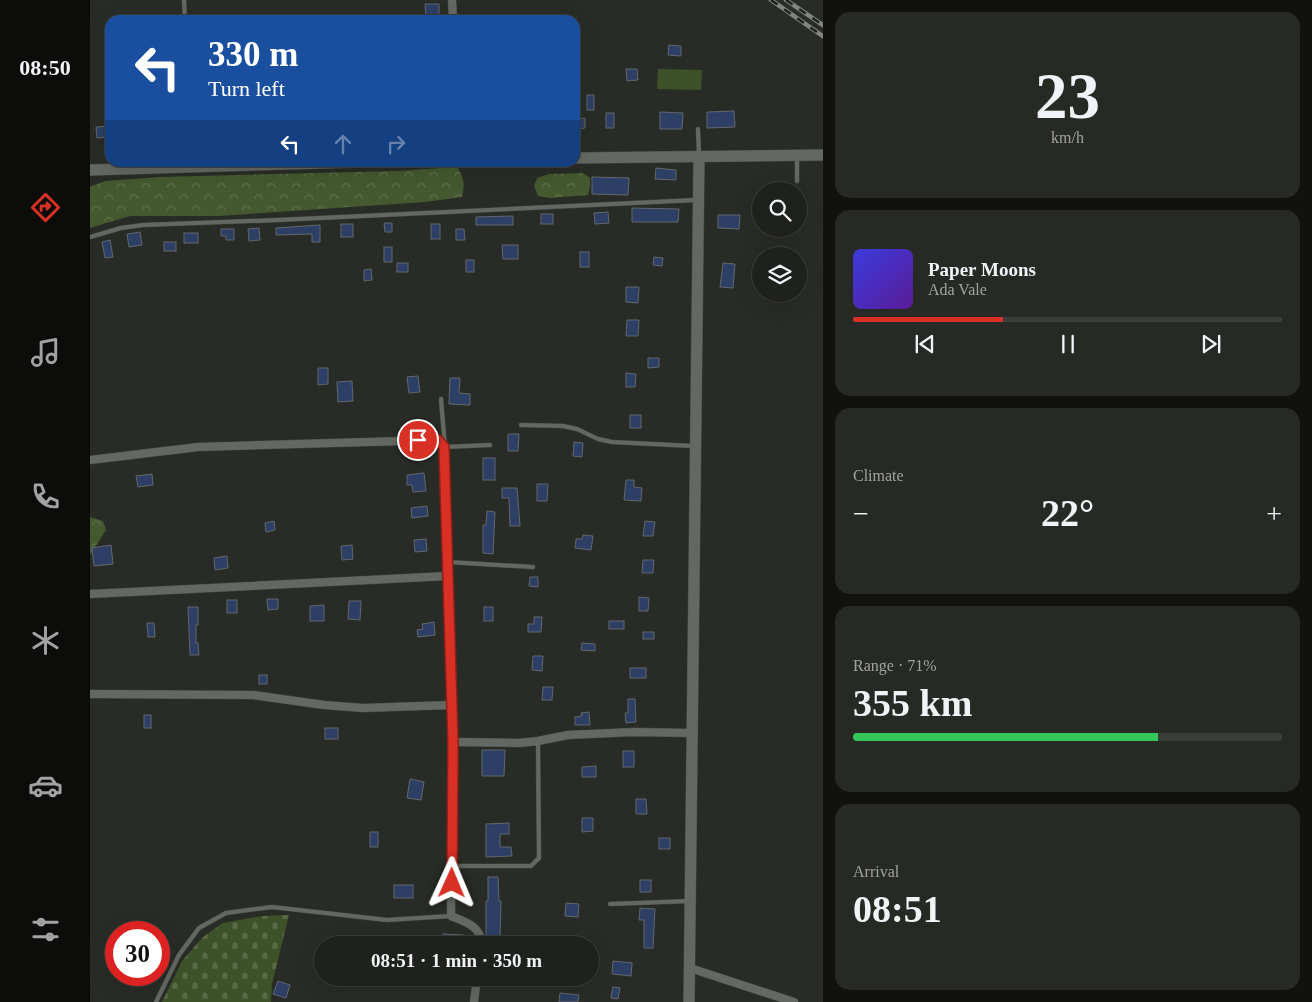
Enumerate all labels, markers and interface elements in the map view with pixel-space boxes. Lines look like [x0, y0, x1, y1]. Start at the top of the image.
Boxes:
icon: left [125, 35, 190, 100]
text: 330 m [208, 35, 298, 74]
text: 08:50 [19, 55, 71, 80]
text: 23 [1035, 60, 1100, 132]
text: Turn left [208, 76, 285, 101]
text: km/h [1051, 129, 1084, 146]
icon: left [276, 130, 304, 158]
icon: ahead [329, 130, 357, 158]
icon: right [382, 130, 410, 158]
map controls [752, 182, 807, 302]
button: search [752, 182, 807, 237]
icon: directions [28, 190, 63, 225]
button: layers [752, 247, 807, 302]
text: Paper Moons [928, 259, 1036, 280]
text: Ada Vale [928, 281, 987, 298]
icon: previous [911, 330, 939, 358]
icon: pause [1054, 330, 1082, 358]
icon: next [1197, 330, 1225, 358]
icon: music [28, 335, 63, 370]
pin [397, 419, 439, 461]
icon: arrive [404, 426, 432, 454]
text: Climate [853, 467, 904, 484]
icon: phone [28, 479, 63, 514]
text: 22° [1041, 492, 1094, 534]
text: − [853, 498, 869, 529]
text: + [1266, 498, 1282, 529]
icon: climate [28, 623, 63, 658]
text: Range · 71% [853, 657, 937, 674]
text: 355 km [853, 682, 972, 724]
icon: car [28, 768, 63, 803]
position arrow [425, 856, 477, 908]
text: Arrival [853, 863, 899, 880]
text: 08:51 [853, 888, 942, 930]
icon: filters [28, 912, 63, 947]
speed limit sign: 30 [105, 921, 170, 986]
text: 08:51 · 1 min · 350 m [371, 950, 542, 971]

